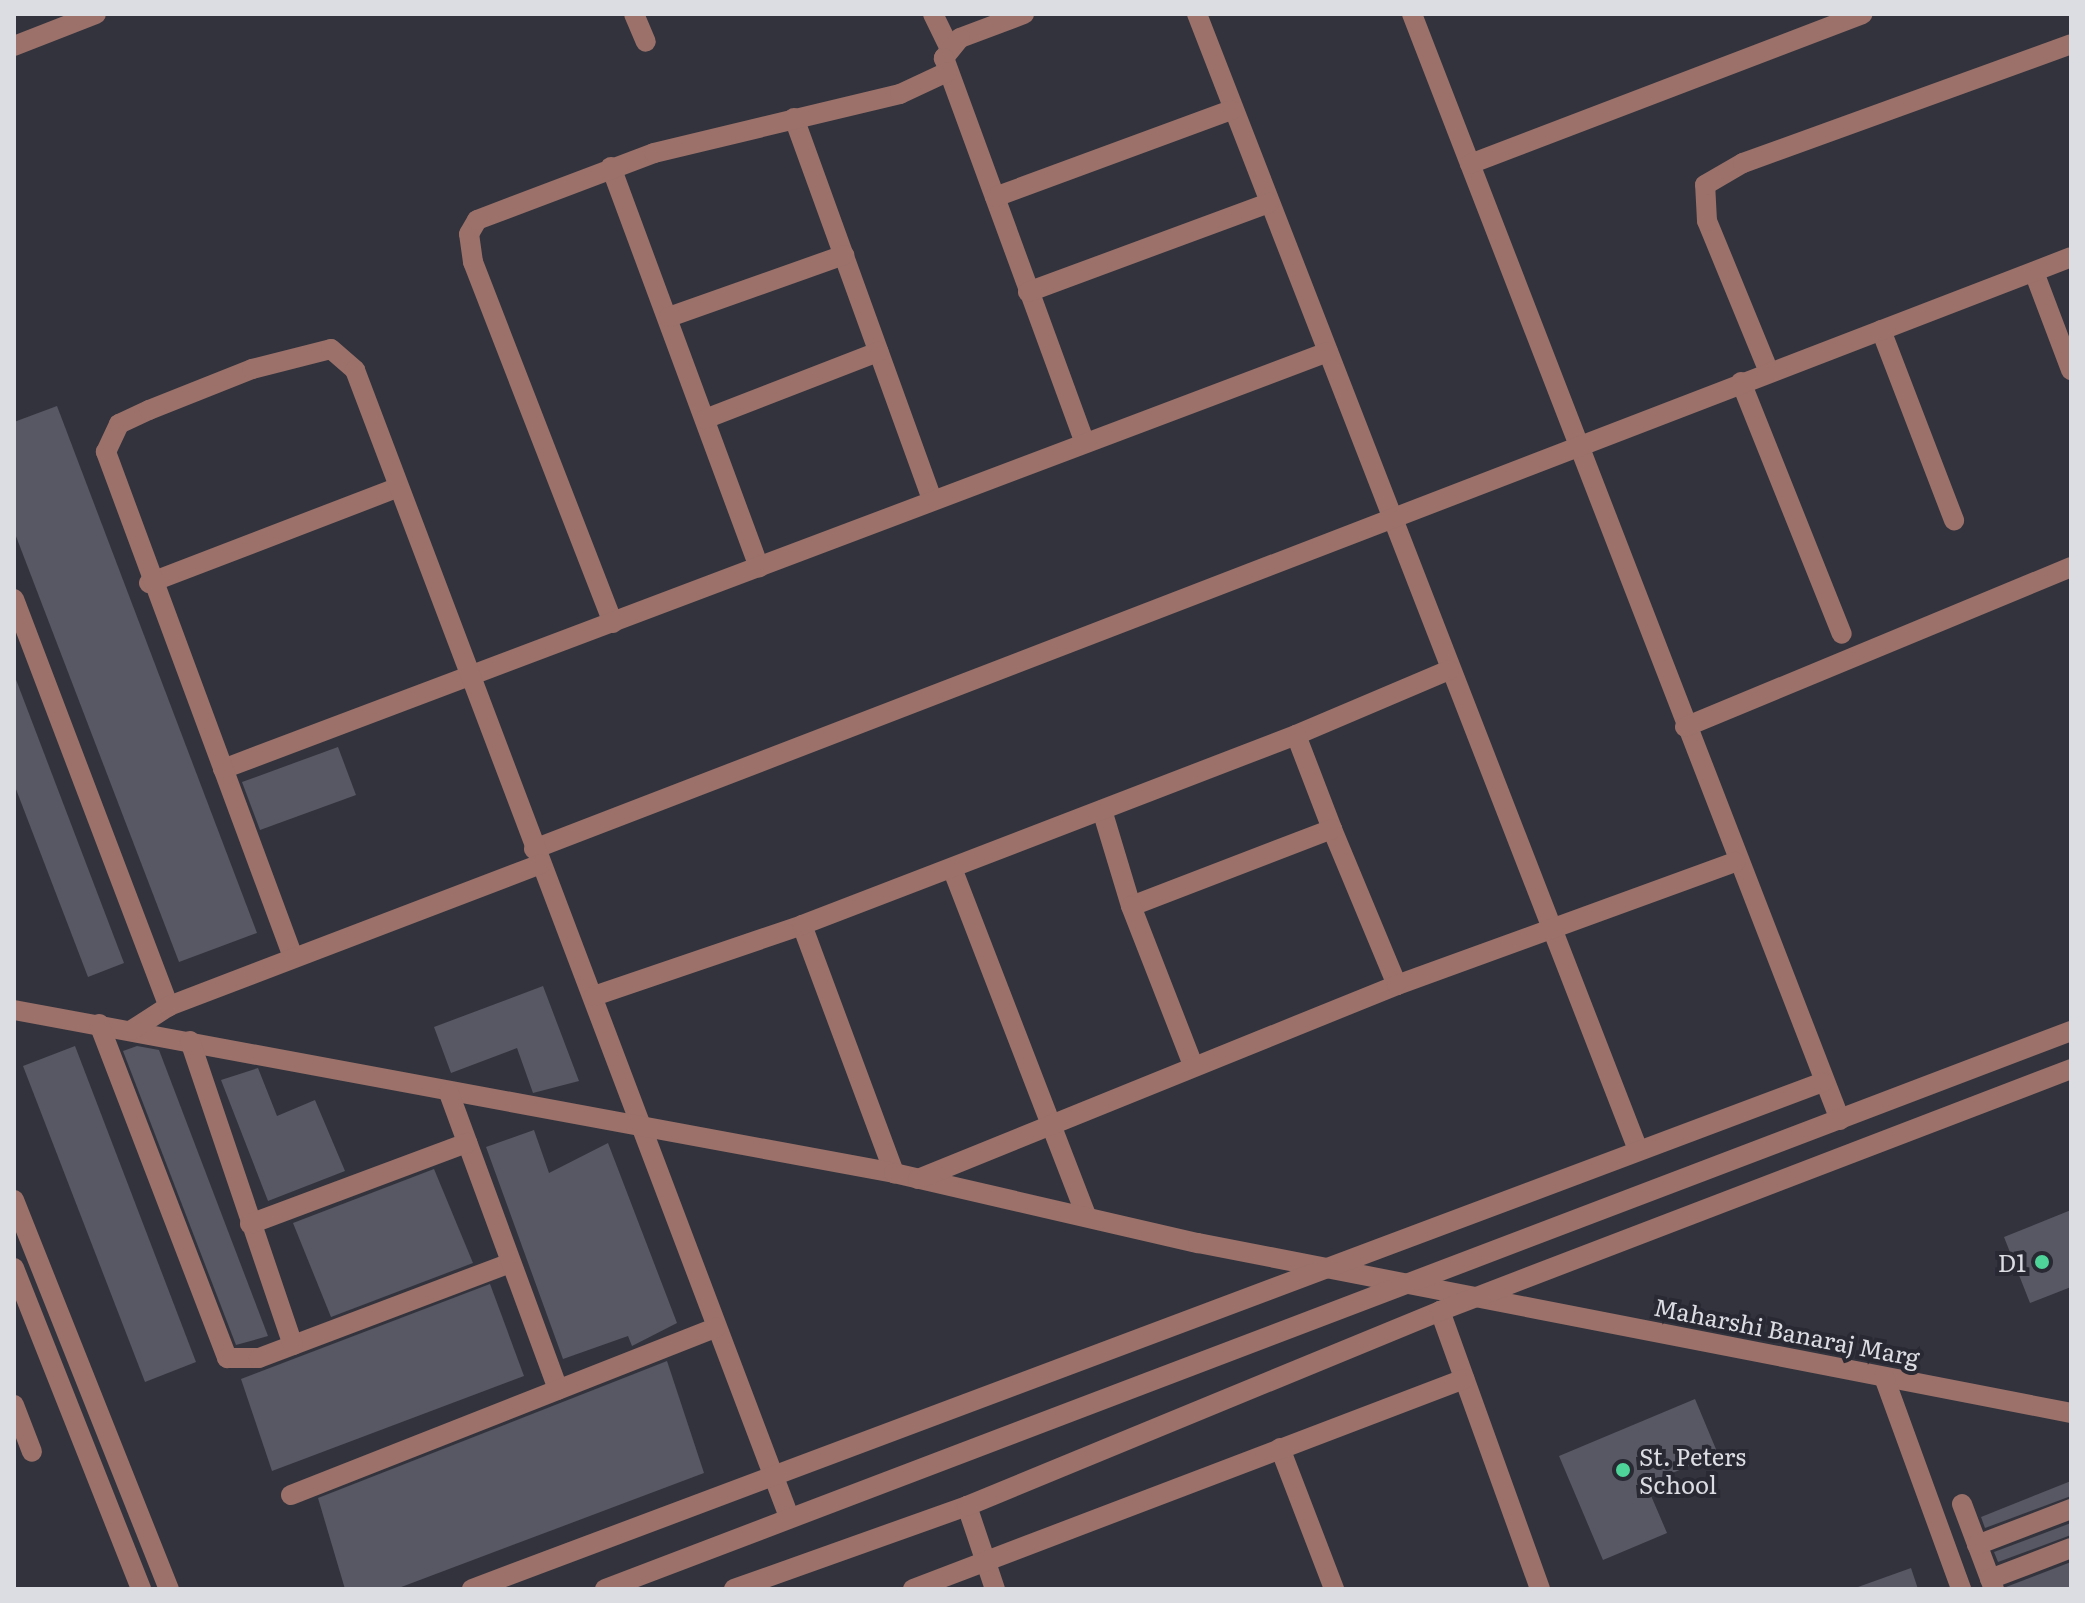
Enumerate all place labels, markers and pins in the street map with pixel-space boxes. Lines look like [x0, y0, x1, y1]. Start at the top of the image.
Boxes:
place label: D1 [1998, 1248, 2026, 1276]
marker: D1 [2033, 1253, 2051, 1271]
place label: St. Peters School [1639, 1442, 1746, 1498]
marker: St. Peters School [1614, 1461, 1632, 1479]

